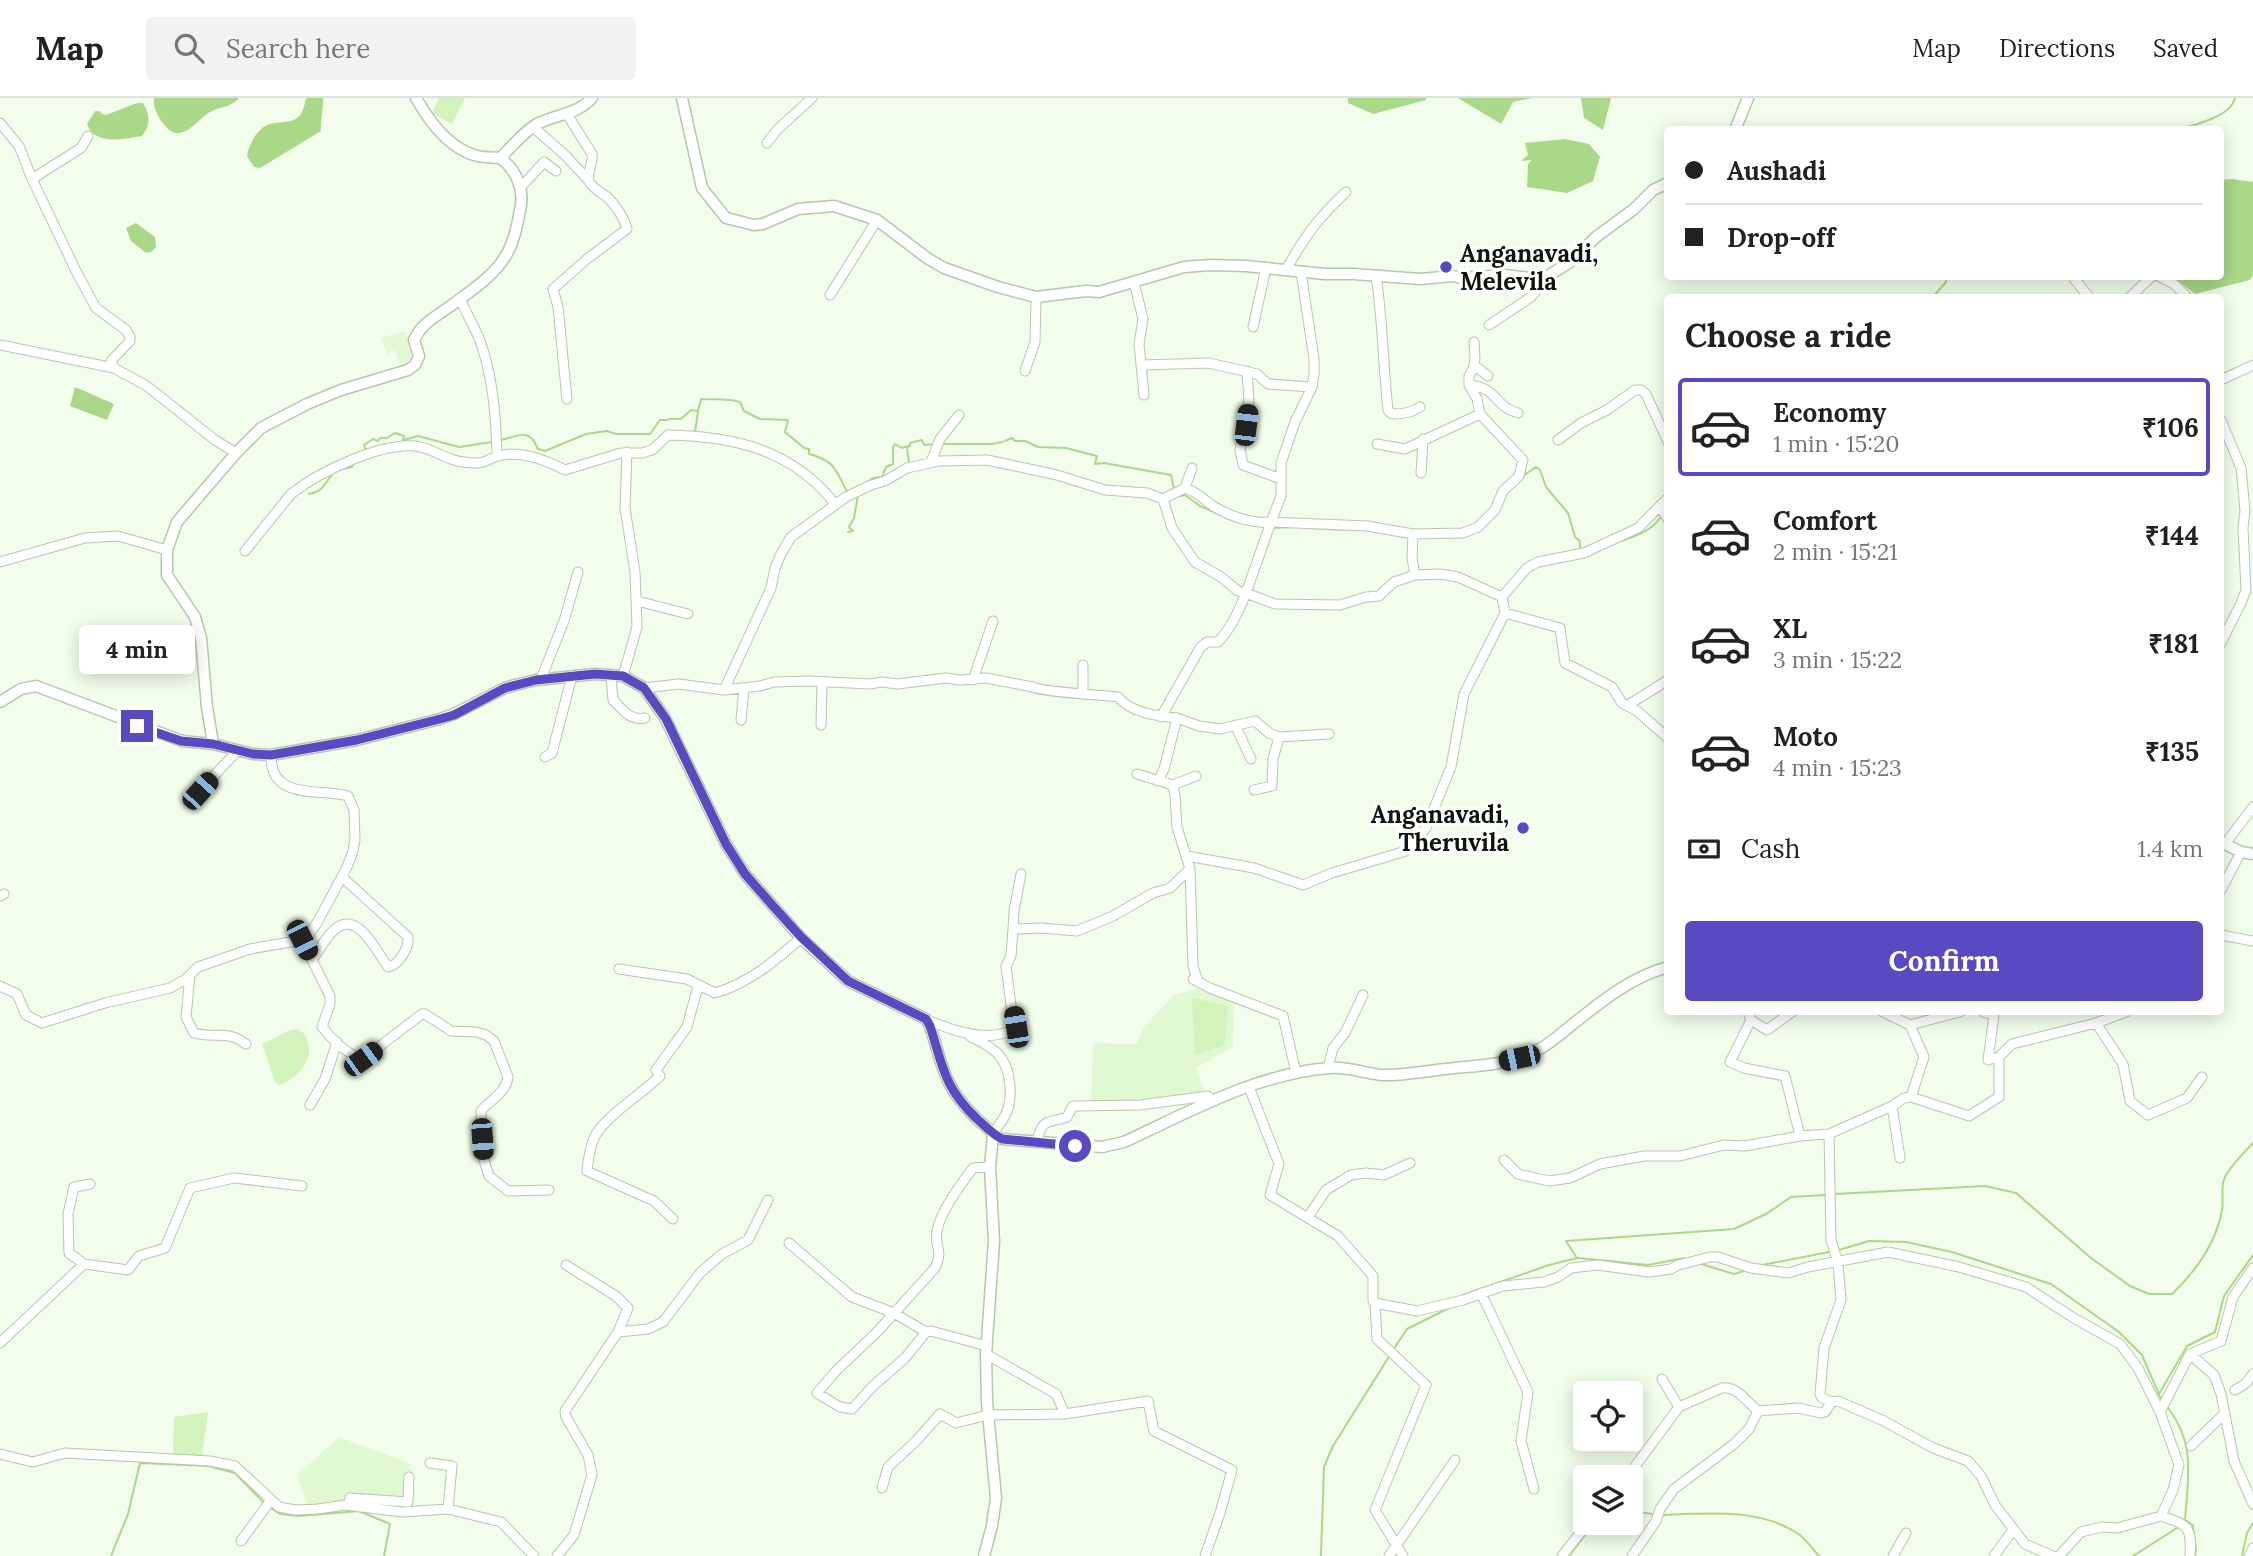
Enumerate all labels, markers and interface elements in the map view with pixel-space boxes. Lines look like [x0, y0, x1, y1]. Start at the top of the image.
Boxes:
search box [146, 17, 636, 80]
text: Map [35, 27, 104, 69]
icon: search [170, 29, 208, 67]
text: Search here [226, 32, 370, 65]
text: Map [1912, 33, 1961, 64]
text: Directions [1999, 33, 2115, 64]
text: Saved [2153, 33, 2218, 64]
text: Aushadi [1727, 154, 1826, 187]
text: Drop-off [1727, 221, 1835, 254]
place label: Anganavadi, Melevila [1460, 238, 1598, 297]
marker: Anganavadi, Melevila [1438, 259, 1454, 275]
text: Choose a ride [1685, 315, 1892, 356]
icon: car [1689, 396, 1752, 459]
text: Economy [1773, 396, 1886, 429]
car [1234, 403, 1259, 447]
text: ₹106 [2142, 411, 2199, 444]
text: 1 min · 15:20 [1773, 429, 1900, 458]
icon: car [1689, 504, 1752, 567]
text: Comfort [1773, 504, 1877, 537]
text: ₹144 [2145, 519, 2199, 552]
text: 2 min · 15:21 [1773, 537, 1898, 566]
icon: car [1689, 612, 1752, 675]
text: XL [1773, 612, 1807, 645]
callout: 4 min [79, 624, 195, 674]
text: ₹181 [2148, 627, 2199, 660]
text: 4 min [106, 635, 168, 664]
text: 3 min · 15:22 [1773, 645, 1902, 674]
route end [121, 710, 153, 742]
icon: car [1689, 720, 1752, 783]
text: Moto [1773, 720, 1838, 753]
text: ₹135 [2145, 735, 2199, 768]
text: 4 min · 15:23 [1773, 753, 1902, 782]
car [179, 768, 222, 814]
place label: Anganavadi, Theruvila [1371, 799, 1509, 858]
marker: Anganavadi, Theruvila [1515, 820, 1531, 836]
icon: cash [1685, 830, 1723, 868]
text: Cash [1741, 832, 1800, 865]
text: 1.4 km [2138, 834, 2203, 863]
car [284, 917, 321, 963]
button: Confirm [1685, 921, 2203, 1001]
car [1003, 1005, 1030, 1049]
car [340, 1038, 387, 1080]
car [1497, 1043, 1542, 1073]
car [471, 1117, 494, 1161]
route start [1059, 1130, 1091, 1162]
map controls [1573, 1381, 1643, 1535]
button: locate [1573, 1381, 1643, 1451]
button: layers [1573, 1465, 1643, 1535]

